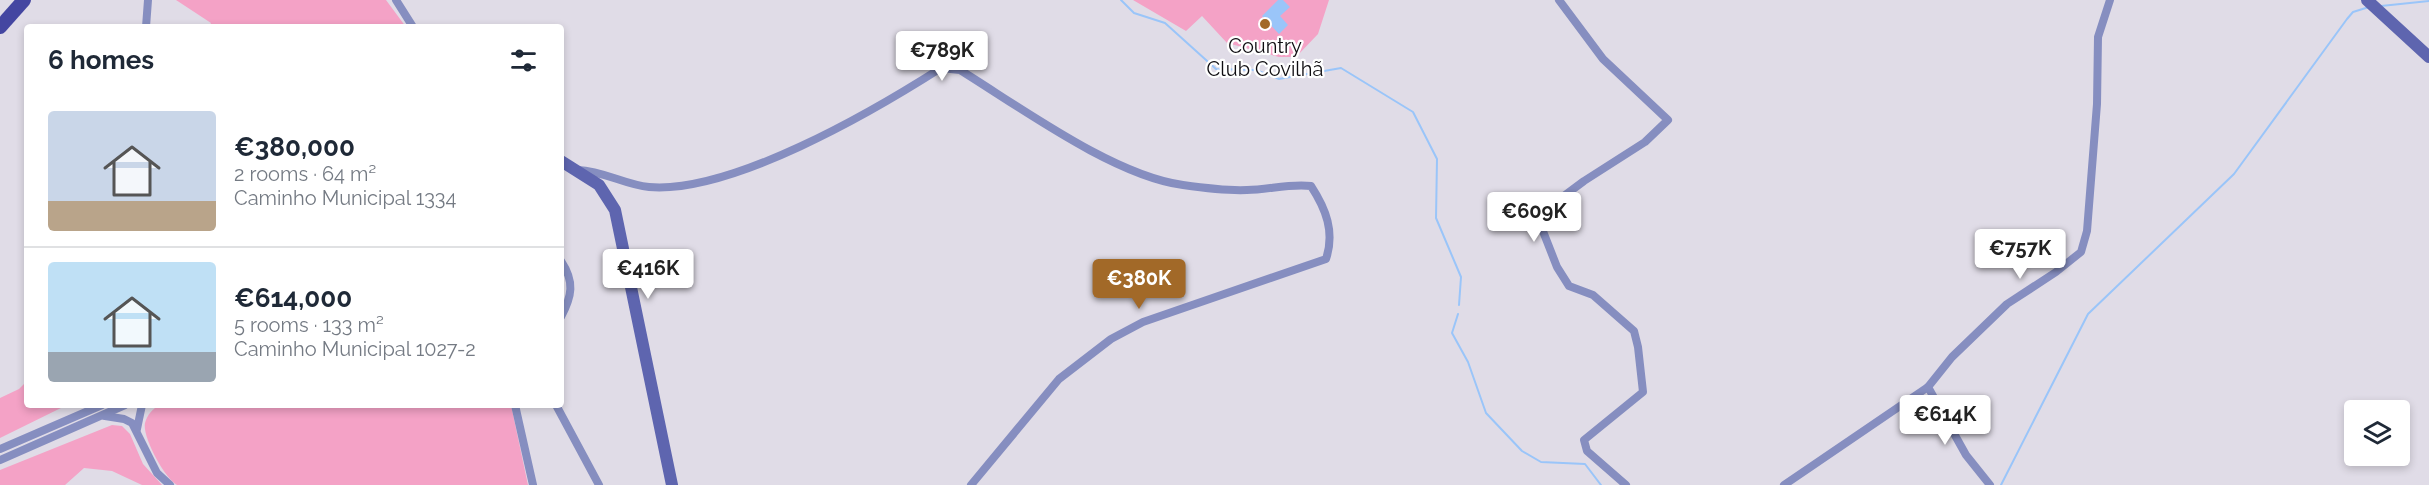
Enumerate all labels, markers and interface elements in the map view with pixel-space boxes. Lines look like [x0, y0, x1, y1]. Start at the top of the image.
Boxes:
marker: Country Club Covilhã [1258, 17, 1272, 31]
pin: €789K [900, 31, 984, 82]
place label: Country Club Covilhã [1207, 34, 1323, 81]
text: €789K [910, 38, 974, 62]
icon: filters [507, 44, 540, 77]
text: 6 homes [48, 45, 154, 75]
text: €380,000 [234, 132, 355, 162]
icon: home [96, 135, 168, 207]
text: 2 rooms · 64 m² [234, 162, 376, 186]
text: Caminho Municipal 1334 [234, 186, 456, 210]
pin: €609K [1492, 192, 1576, 243]
text: €609K [1501, 199, 1567, 223]
pin: €757K [1978, 229, 2062, 280]
text: €757K [1989, 236, 2051, 260]
pin: €416K [606, 249, 690, 300]
text: €416K [617, 256, 679, 280]
pin: €380K [1097, 259, 1181, 310]
text: €380K [1107, 266, 1171, 290]
text: €614,000 [234, 283, 352, 313]
icon: home [96, 286, 168, 358]
text: 5 rooms · 133 m² [234, 313, 384, 337]
text: Caminho Municipal 1027-2 [234, 337, 476, 361]
pin: €614K [1903, 395, 1987, 446]
map controls [2344, 400, 2410, 466]
button: layers [2344, 400, 2410, 466]
text: €614K [1914, 402, 1976, 426]

